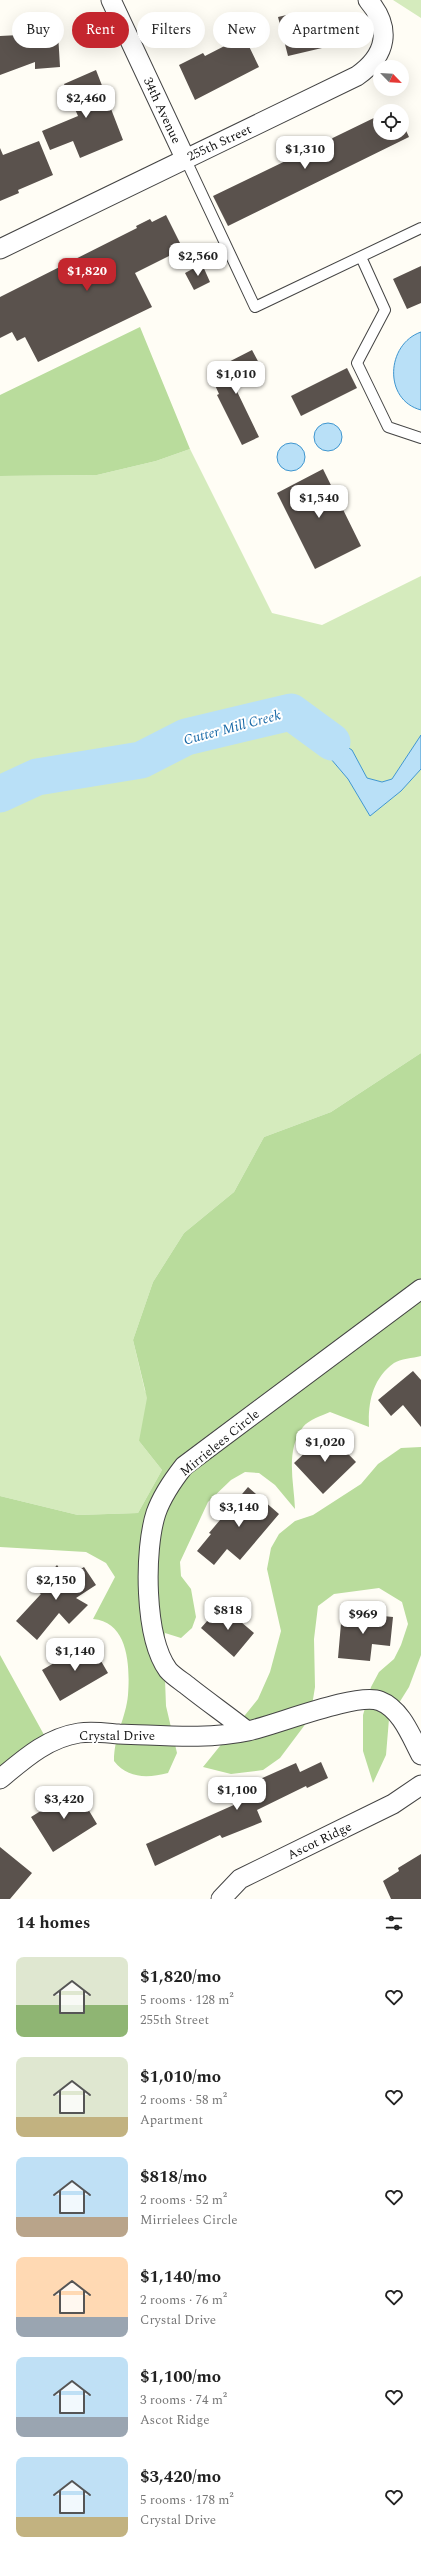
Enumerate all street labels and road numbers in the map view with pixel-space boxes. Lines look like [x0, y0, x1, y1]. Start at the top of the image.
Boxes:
street label: 34th Avenue [138, 74, 186, 147]
street label: 255th Street [184, 119, 255, 167]
street label: Mirrielees Circle [175, 1404, 264, 1481]
street label: Crystal Drive [79, 1726, 155, 1746]
street label: Ascot Ridge [284, 1817, 355, 1865]

